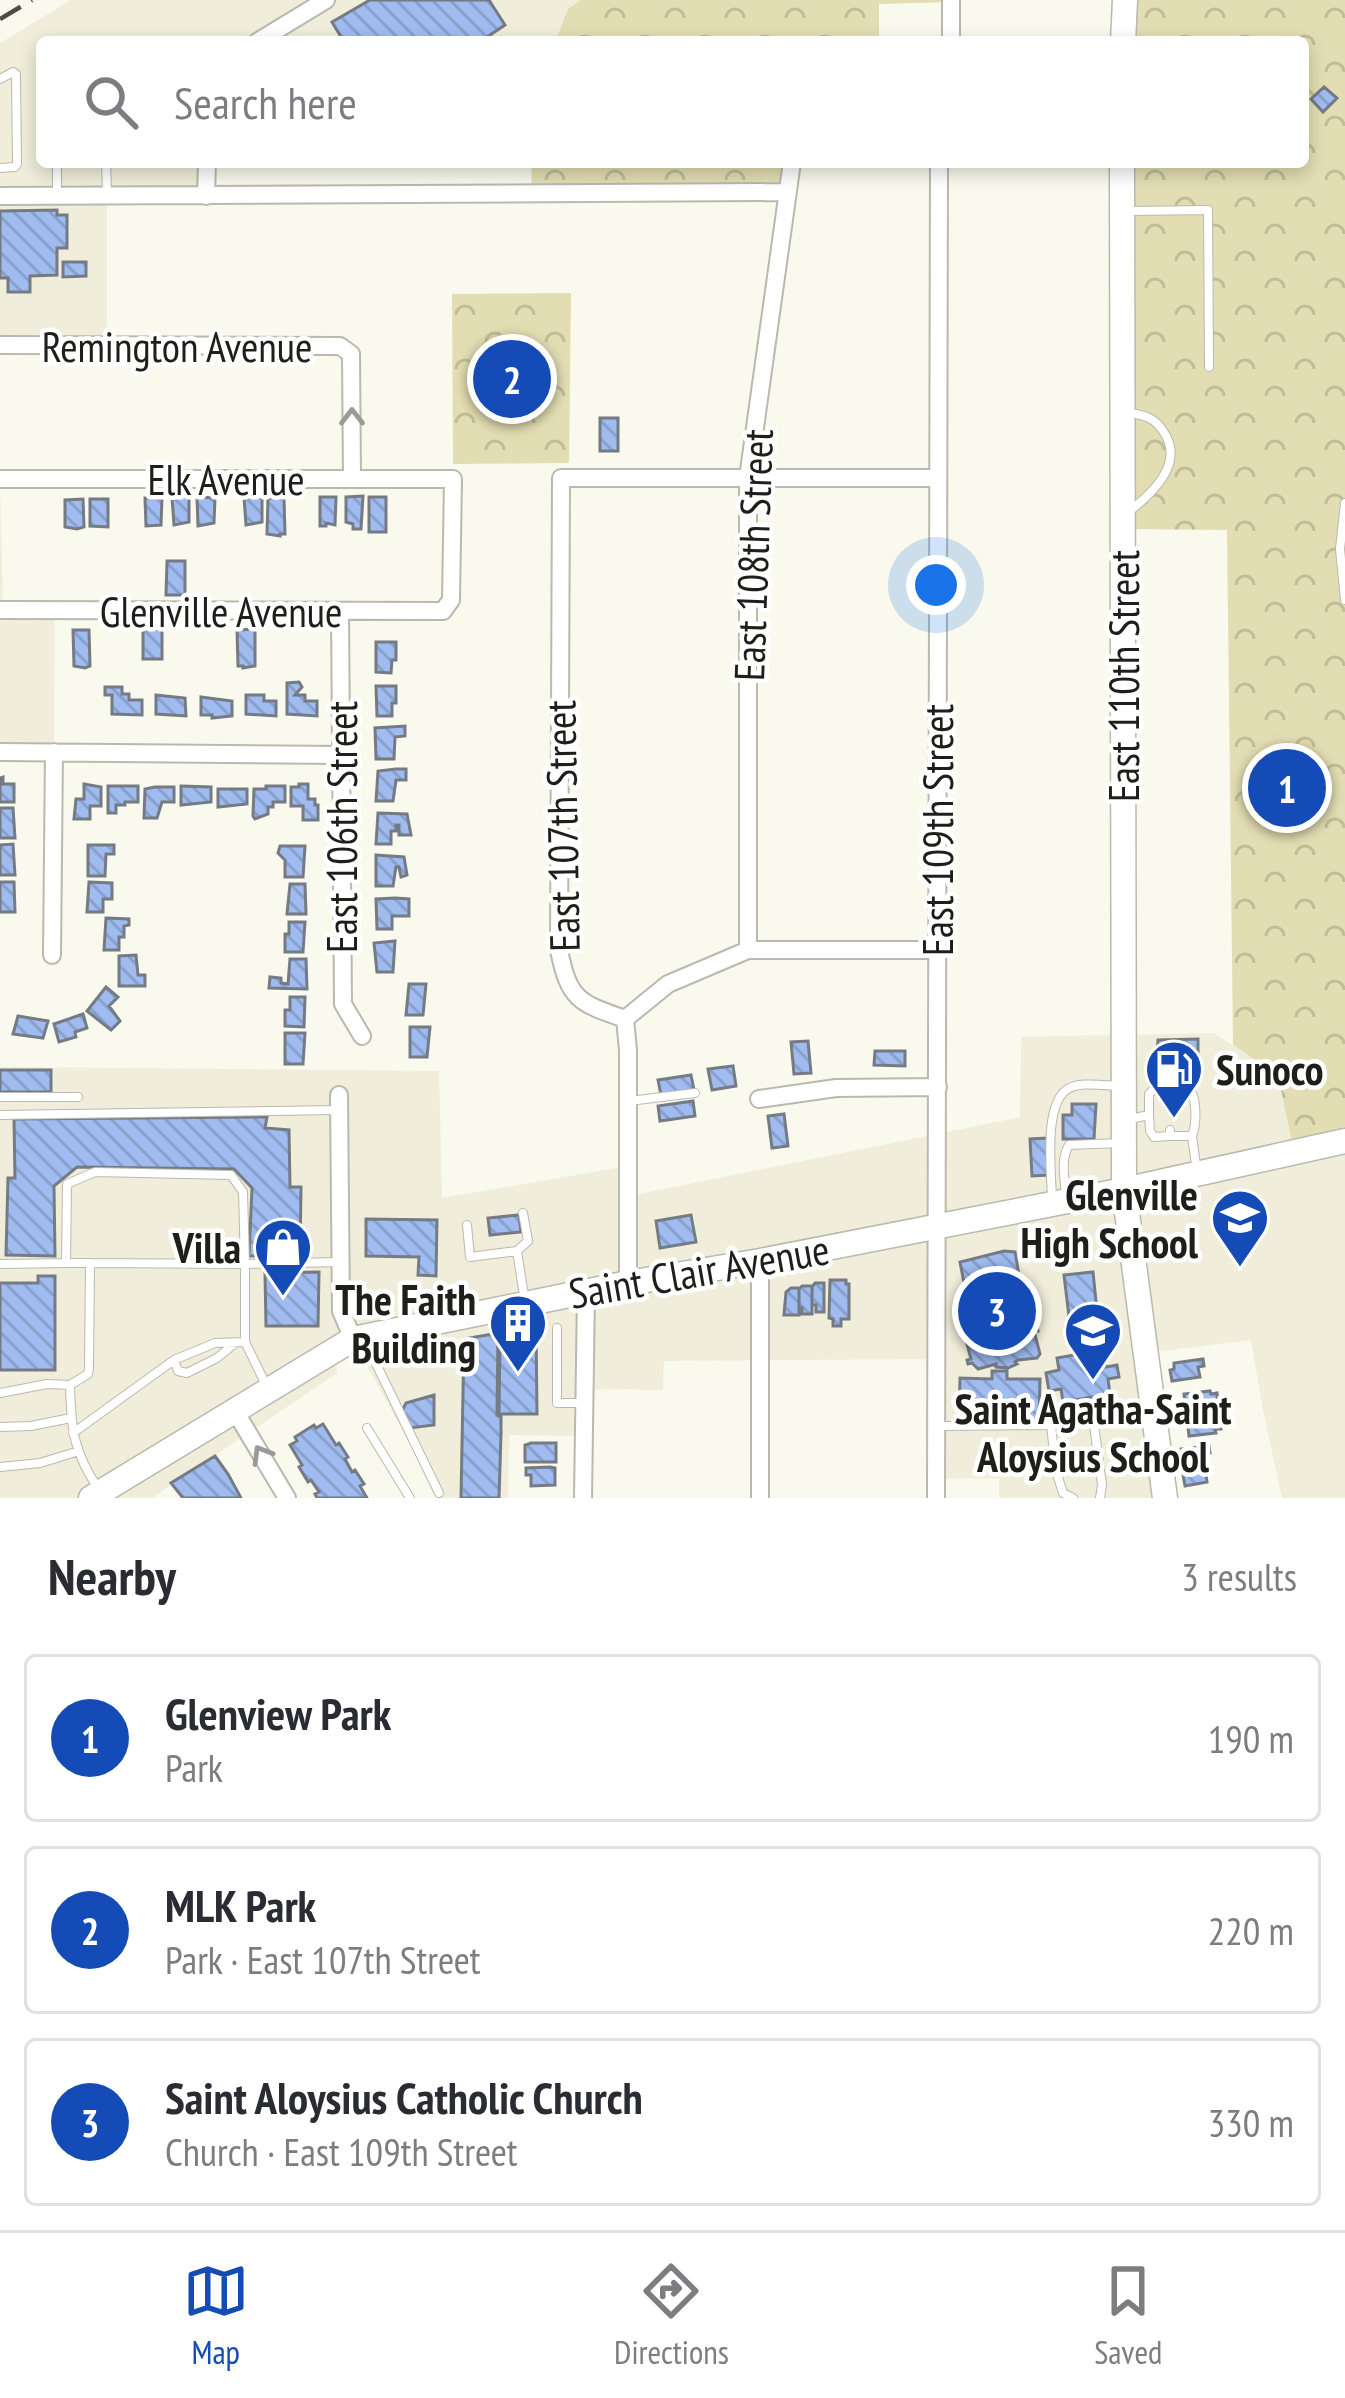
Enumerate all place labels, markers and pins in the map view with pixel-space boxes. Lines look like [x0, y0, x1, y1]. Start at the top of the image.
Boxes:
pin: 2 [473, 334, 551, 424]
pin: 1 [1248, 743, 1326, 833]
fuel station icon: Sunoco [1143, 1038, 1205, 1120]
place label: Sunoco [1216, 1042, 1324, 1097]
place label: Glenville High School [1021, 1167, 1199, 1270]
school or university icon: Glenville High School [1209, 1187, 1271, 1269]
shop icon: Villa [252, 1216, 314, 1298]
place label: Villa [172, 1220, 241, 1275]
pin: 3 [958, 1266, 1036, 1356]
place label: The Faith Building [335, 1272, 476, 1375]
building icon: The Faith Building [487, 1292, 549, 1374]
school or university icon: Saint Agatha-Saint Aloysius School [1062, 1300, 1124, 1382]
place label: Saint Agatha-Saint Aloysius School [954, 1381, 1232, 1484]

